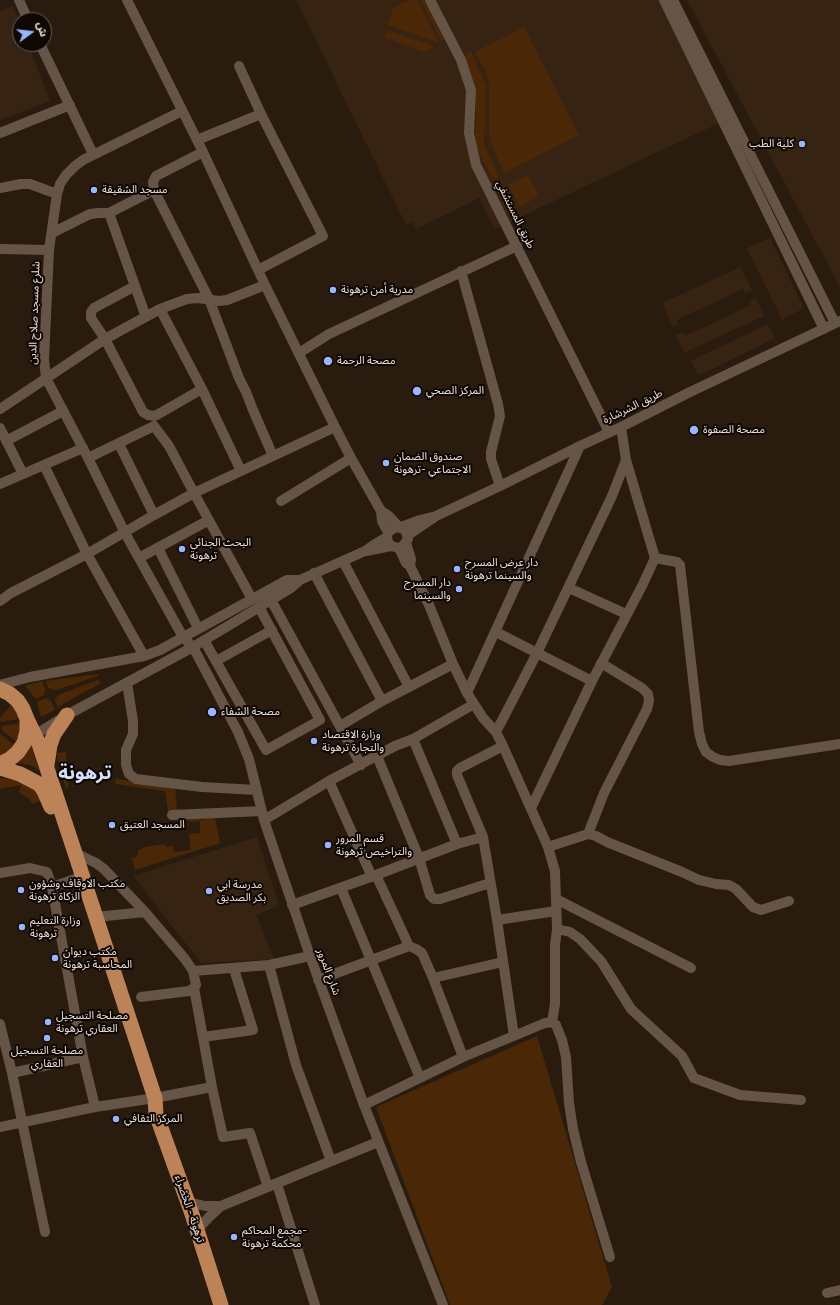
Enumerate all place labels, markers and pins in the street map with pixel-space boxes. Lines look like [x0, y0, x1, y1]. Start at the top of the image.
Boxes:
place label: كلية الطب [749, 137, 794, 151]
marker: كلية الطب [797, 139, 807, 149]
place label: مسجد الشقيقة [102, 183, 168, 197]
marker: مسجد الشقيقة [89, 185, 99, 195]
place label: مدرية أمن ترهونة [341, 283, 413, 297]
marker: مدرية أمن ترهونة [328, 285, 338, 295]
place label: مصحة الرحمة [337, 354, 396, 368]
marker: مصحة الرحمة [322, 355, 334, 367]
place label: المركز الصحي [426, 384, 484, 398]
marker: المركز الصحي [411, 385, 423, 397]
place label: مصحة الصفوة [703, 423, 765, 437]
marker: مصحة الصفوة [688, 424, 700, 436]
place label: صندوق الضمان الاجتماعي -ترهونة [394, 450, 471, 476]
marker: صندوق الضمان الاجتماعي -ترهونة [381, 458, 391, 468]
place label: البحث الجنائي ترهونة [190, 536, 251, 562]
marker: البحث الجنائي ترهونة [177, 544, 187, 554]
place label: دار عرض المسرح والسينما ترهونة [465, 556, 538, 582]
marker: دار عرض المسرح والسينما ترهونة [452, 564, 462, 574]
place label: دار المسرح والسينما [404, 576, 451, 602]
marker: دار المسرح والسينما [454, 584, 464, 594]
place label: مصحة الشفاء [221, 705, 280, 719]
marker: مصحة الشفاء [206, 706, 218, 718]
place label: وزارة الاقتصاد والتجارة ترهونة [322, 728, 384, 754]
marker: وزارة الاقتصاد والتجارة ترهونة [309, 736, 319, 746]
place label: المسجد العتيق [120, 818, 185, 832]
marker: المسجد العتيق [107, 820, 117, 830]
place label: قسم المرور والتراخيص ترهونة [336, 832, 412, 858]
marker: قسم المرور والتراخيص ترهونة [323, 840, 333, 850]
place label: مكتب الاوقاف وشؤون الزكاة ترهونة [29, 877, 125, 903]
place label: مدرسة ابي بكر الصديق [217, 878, 266, 904]
marker: مكتب الاوقاف وشؤون الزكاة ترهونة [16, 885, 26, 895]
marker: مدرسة ابي بكر الصديق [204, 886, 214, 896]
place label: وزارة التعليم ترهونة [30, 914, 81, 940]
marker: وزارة التعليم ترهونة [17, 922, 27, 932]
place label: مكتب ديوان المحاسبة ترهونة [63, 945, 132, 971]
marker: مكتب ديوان المحاسبة ترهونة [50, 953, 60, 963]
place label: مصلحة التسجيل العقاري ترهونة [56, 1009, 128, 1035]
marker: مصلحة التسجيل العقاري ترهونة [43, 1017, 53, 1027]
marker: مصلحة التسجيل العقاري [42, 1033, 52, 1043]
place label: مصلحة التسجيل العقاري [11, 1044, 83, 1070]
place label: المركز الثقافي [124, 1112, 182, 1126]
marker: المركز الثقافي [111, 1114, 121, 1124]
place label: مجمع المحاكم- محكمة ترهونة [242, 1224, 307, 1250]
marker: مجمع المحاكم- محكمة ترهونة [229, 1232, 239, 1242]

